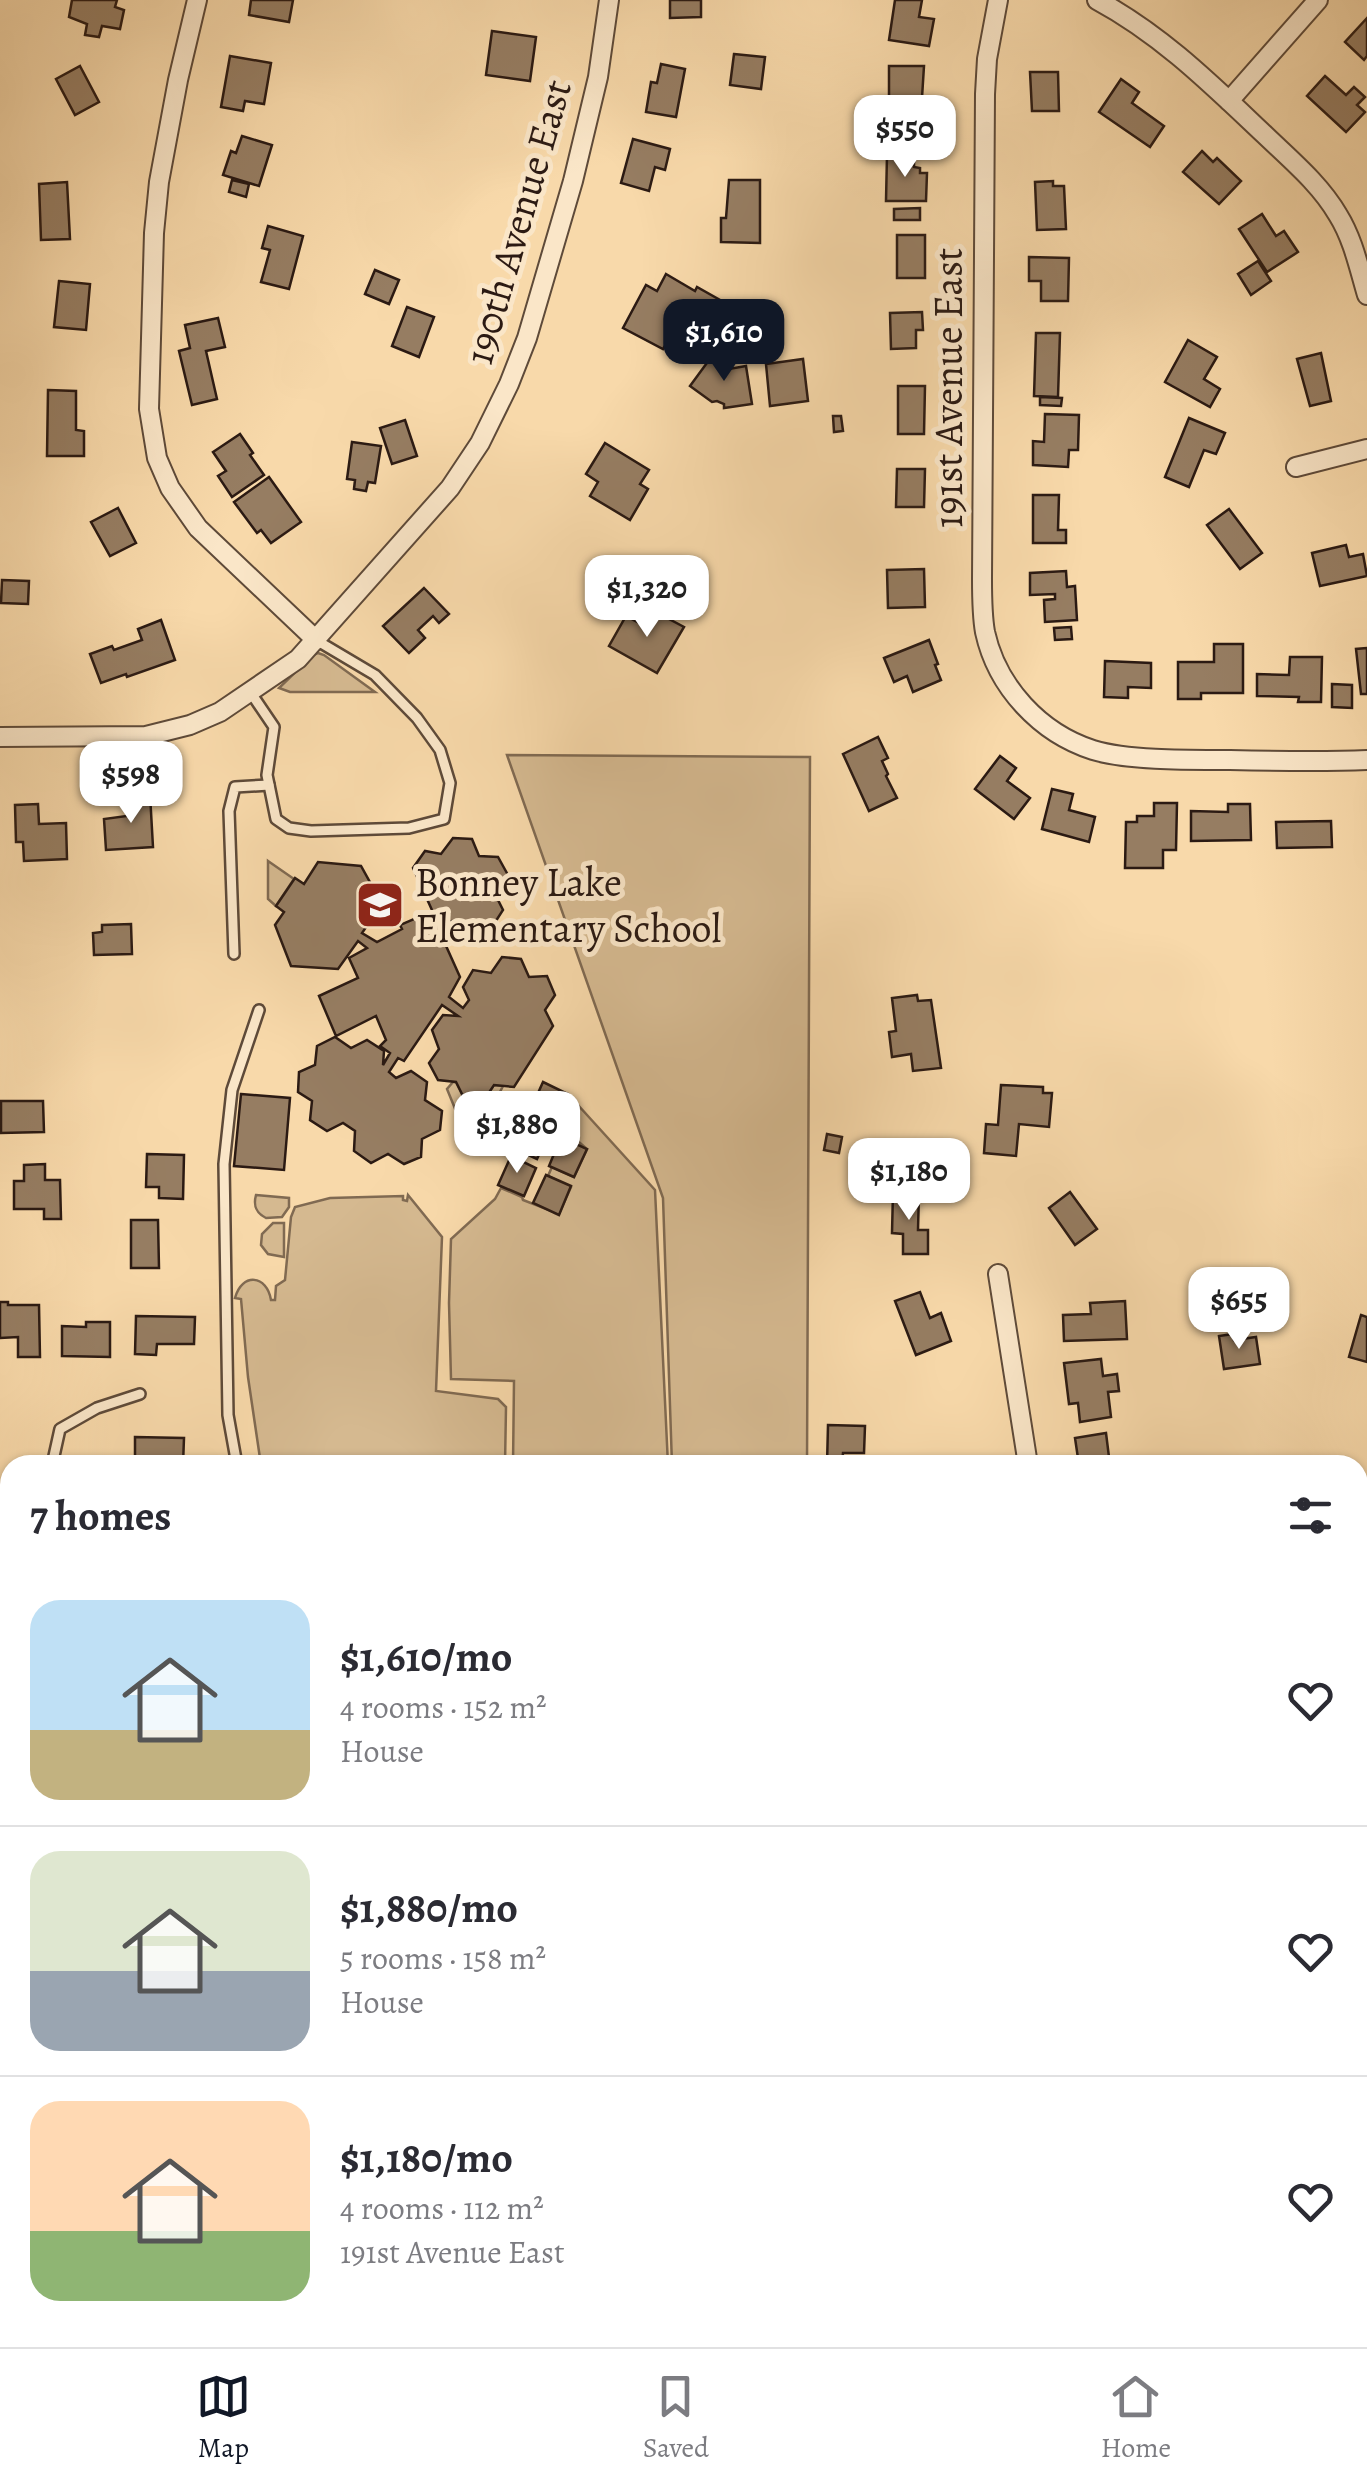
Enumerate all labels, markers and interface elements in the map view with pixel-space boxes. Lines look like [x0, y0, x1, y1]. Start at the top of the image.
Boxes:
street label: 190th Avenue East [451, 73, 585, 371]
pin: $550 [846, 95, 964, 180]
text: $550 [876, 105, 934, 149]
street label: 191st Avenue East [921, 248, 976, 528]
pin: $1,610 [643, 299, 805, 384]
text: $1,610 [685, 309, 763, 353]
pin: $1,320 [566, 555, 728, 640]
text: $1,320 [607, 565, 687, 609]
pin: $598 [72, 741, 190, 826]
text: $598 [102, 751, 160, 795]
place label: Bonney Lake Elementary School [415, 855, 722, 956]
school or university icon: Bonney Lake Elementary School [354, 879, 406, 931]
pin: $1,880 [436, 1091, 598, 1176]
text: $1,880 [476, 1101, 558, 1145]
pin: $1,180 [828, 1138, 990, 1223]
text: $1,180 [870, 1148, 948, 1192]
pin: $655 [1180, 1267, 1298, 1352]
text: $655 [1210, 1277, 1268, 1321]
text: 7 homes [30, 1487, 171, 1544]
icon: filters [1283, 1488, 1338, 1543]
text: $1,610/mo [340, 1628, 512, 1685]
icon: home [110, 1640, 230, 1760]
icon: heart [1283, 1673, 1338, 1728]
text: 4 rooms · 152 m² [340, 1685, 547, 1729]
text: House [340, 1729, 424, 1773]
text: $1,880/mo [340, 1879, 518, 1936]
icon: home [110, 1891, 230, 2011]
icon: heart [1283, 1924, 1338, 1979]
text: 5 rooms · 158 m² [340, 1936, 546, 1980]
text: House [340, 1980, 424, 2024]
text: $1,180/mo [340, 2129, 513, 2186]
icon: home [110, 2141, 230, 2261]
icon: heart [1283, 2174, 1338, 2229]
text: 4 rooms · 112 m² [340, 2186, 544, 2230]
text: 191st Avenue East [340, 2230, 564, 2274]
tab: Map [196, 2369, 251, 2467]
tab: Saved [643, 2369, 709, 2467]
tab: Home [1101, 2369, 1171, 2467]

